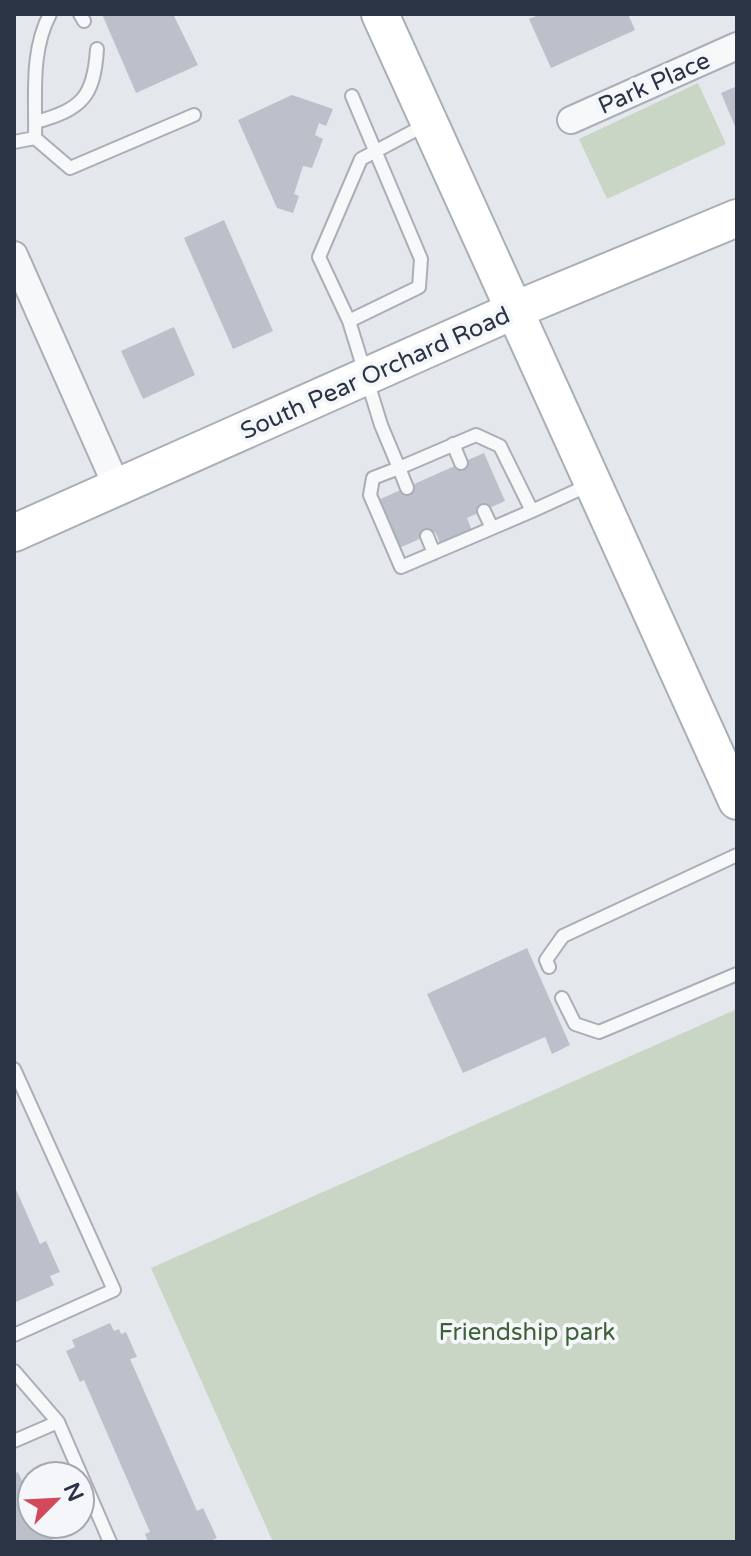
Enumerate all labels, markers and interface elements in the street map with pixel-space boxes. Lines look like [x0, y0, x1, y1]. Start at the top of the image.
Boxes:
street label: Park Place [594, 46, 715, 121]
street label: South Pear Orchard Road [236, 301, 514, 446]
park label: Friendship park [439, 1318, 615, 1347]
north arrow [16, 1460, 96, 1540]
text: N [58, 1479, 89, 1506]

